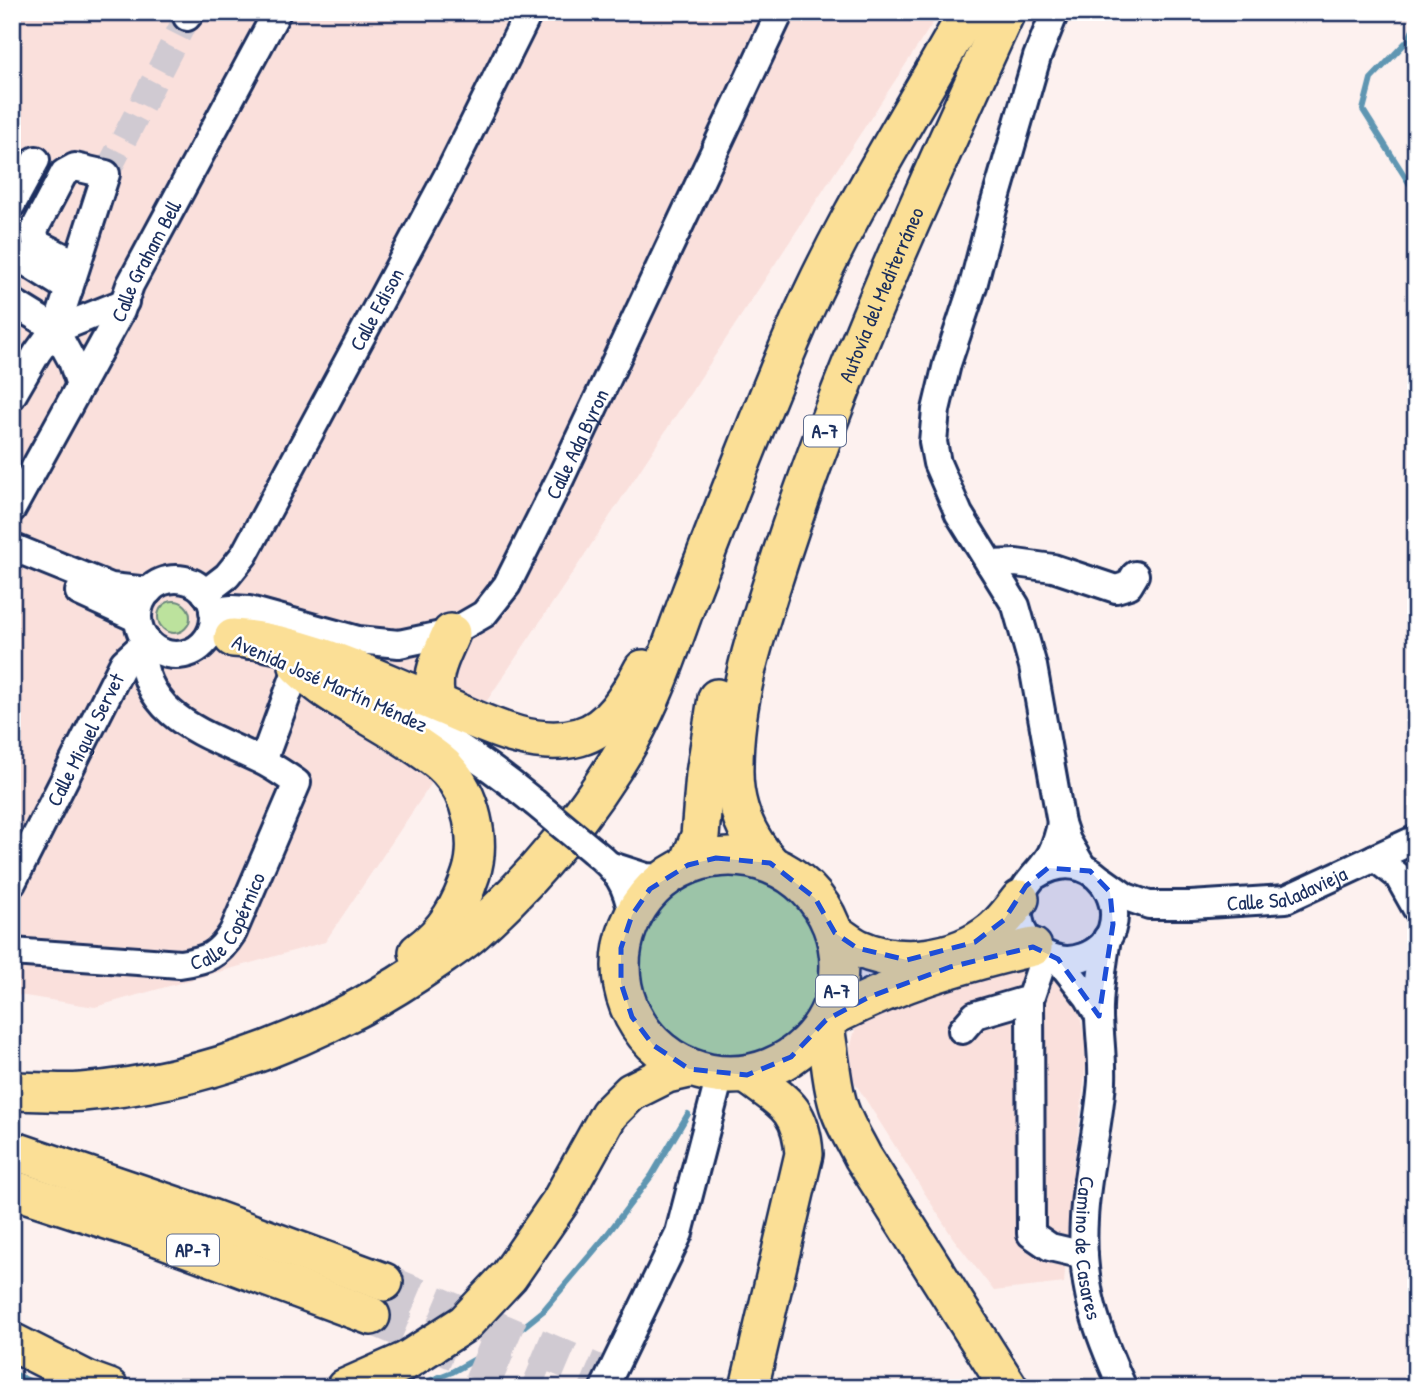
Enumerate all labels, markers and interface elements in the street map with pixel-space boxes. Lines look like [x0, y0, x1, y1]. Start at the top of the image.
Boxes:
street label: Calle Graham Bell [103, 194, 188, 327]
street label: Autovía del Mediterráneo [831, 202, 930, 386]
street label: Calle Edison [342, 262, 410, 356]
street label: Calle Ada Byron [538, 384, 615, 504]
road number: A-7 [804, 416, 846, 446]
street label: Avenida José Martín Méndez [228, 627, 432, 739]
street label: Calle Miguel Servet [39, 667, 131, 811]
street label: Calle Saladavieja [1226, 858, 1352, 917]
street label: Calle Copérnico [187, 868, 272, 977]
road number: A-7 [816, 976, 858, 1007]
street label: Camino de Casares [1069, 1175, 1109, 1323]
road number: AP-7 [167, 1234, 219, 1266]

